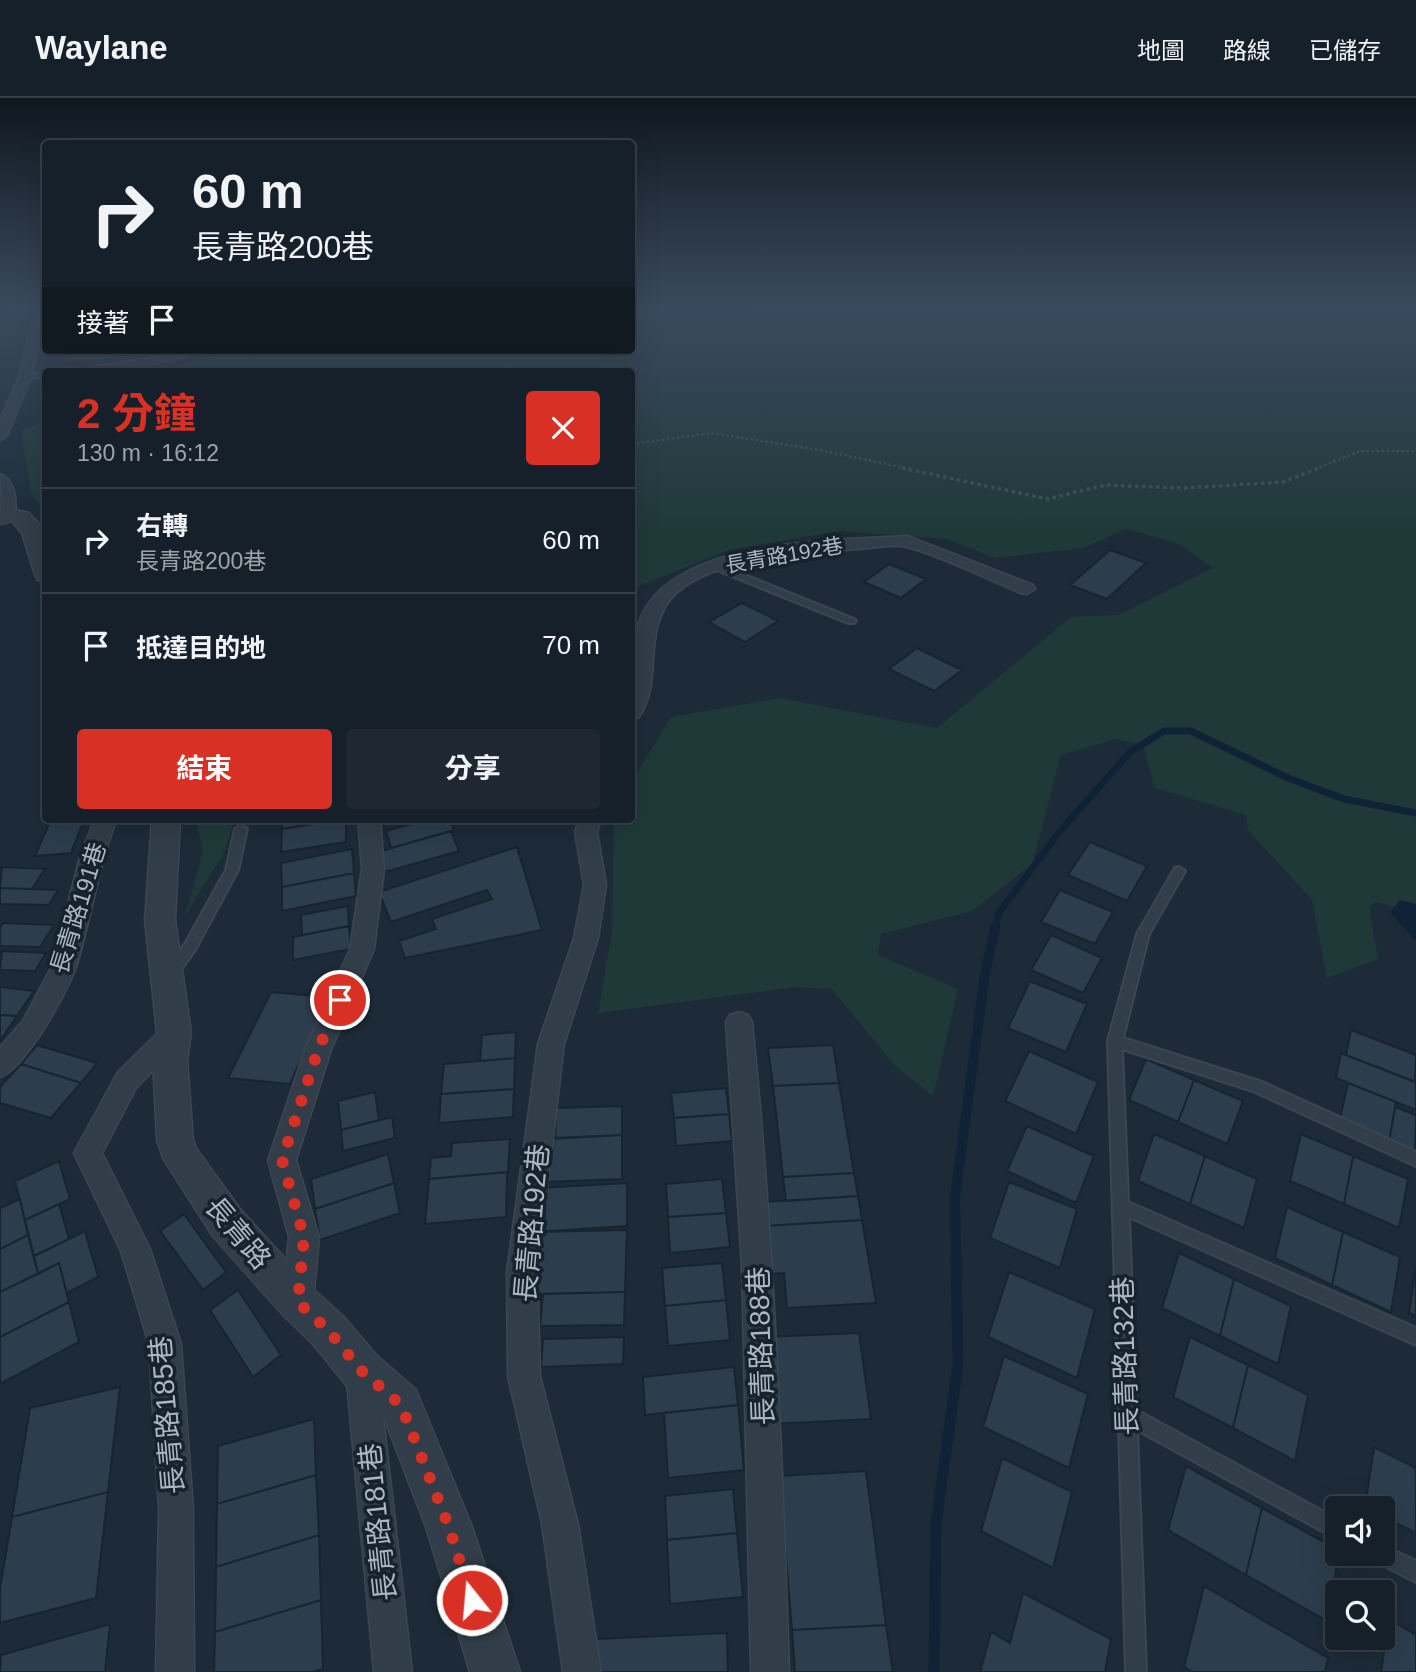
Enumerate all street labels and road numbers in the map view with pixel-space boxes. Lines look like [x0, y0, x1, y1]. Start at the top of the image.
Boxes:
street label: 長青路192巷 [723, 533, 845, 577]
street label: 長青路191巷 [45, 839, 111, 977]
street label: 長青路192巷 [510, 1143, 554, 1303]
street label: 長青路 [199, 1191, 277, 1275]
street label: 長青路188巷 [743, 1266, 779, 1426]
street label: 長青路132巷 [1107, 1276, 1143, 1436]
street label: 長青路185巷 [145, 1335, 189, 1495]
street label: 長青路181巷 [354, 1441, 402, 1603]

